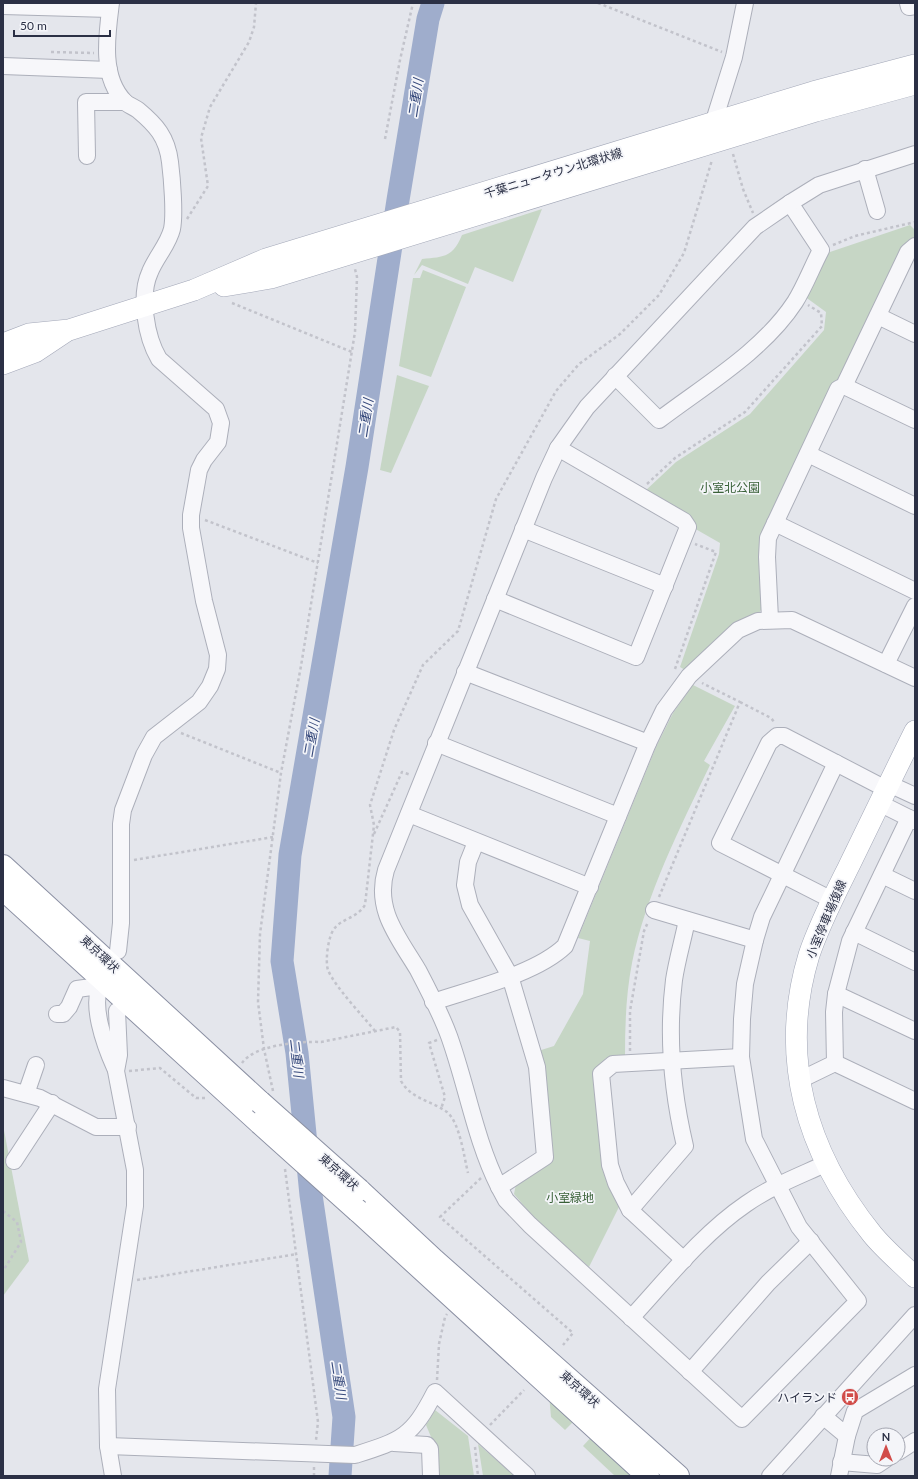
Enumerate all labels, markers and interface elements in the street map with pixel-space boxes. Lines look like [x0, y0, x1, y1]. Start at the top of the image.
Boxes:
scale bar [14, 12, 110, 38]
text: 50 m [20, 18, 47, 33]
water label: 二重川 [404, 76, 426, 119]
street label: 千葉ニュータウン北環状線 [482, 145, 624, 201]
water label: 二重川 [354, 396, 376, 439]
park label: 小室北公園 [700, 480, 760, 495]
water label: 二重川 [300, 715, 323, 759]
street label: 小室停車場復線 [803, 877, 849, 961]
street label: 東京環状 [77, 932, 123, 976]
water label: 二重川 [287, 1038, 308, 1080]
street label: 東京環状 [316, 1150, 362, 1194]
park label: 小室緑地 [546, 1190, 594, 1205]
water label: 二重川 [328, 1359, 350, 1402]
street label: 東京環状 [557, 1367, 603, 1411]
bus stop icon: ハイランド [840, 1387, 860, 1407]
place label: ハイランド [777, 1390, 837, 1405]
north arrow [866, 1427, 906, 1467]
text: N [882, 1430, 890, 1443]

